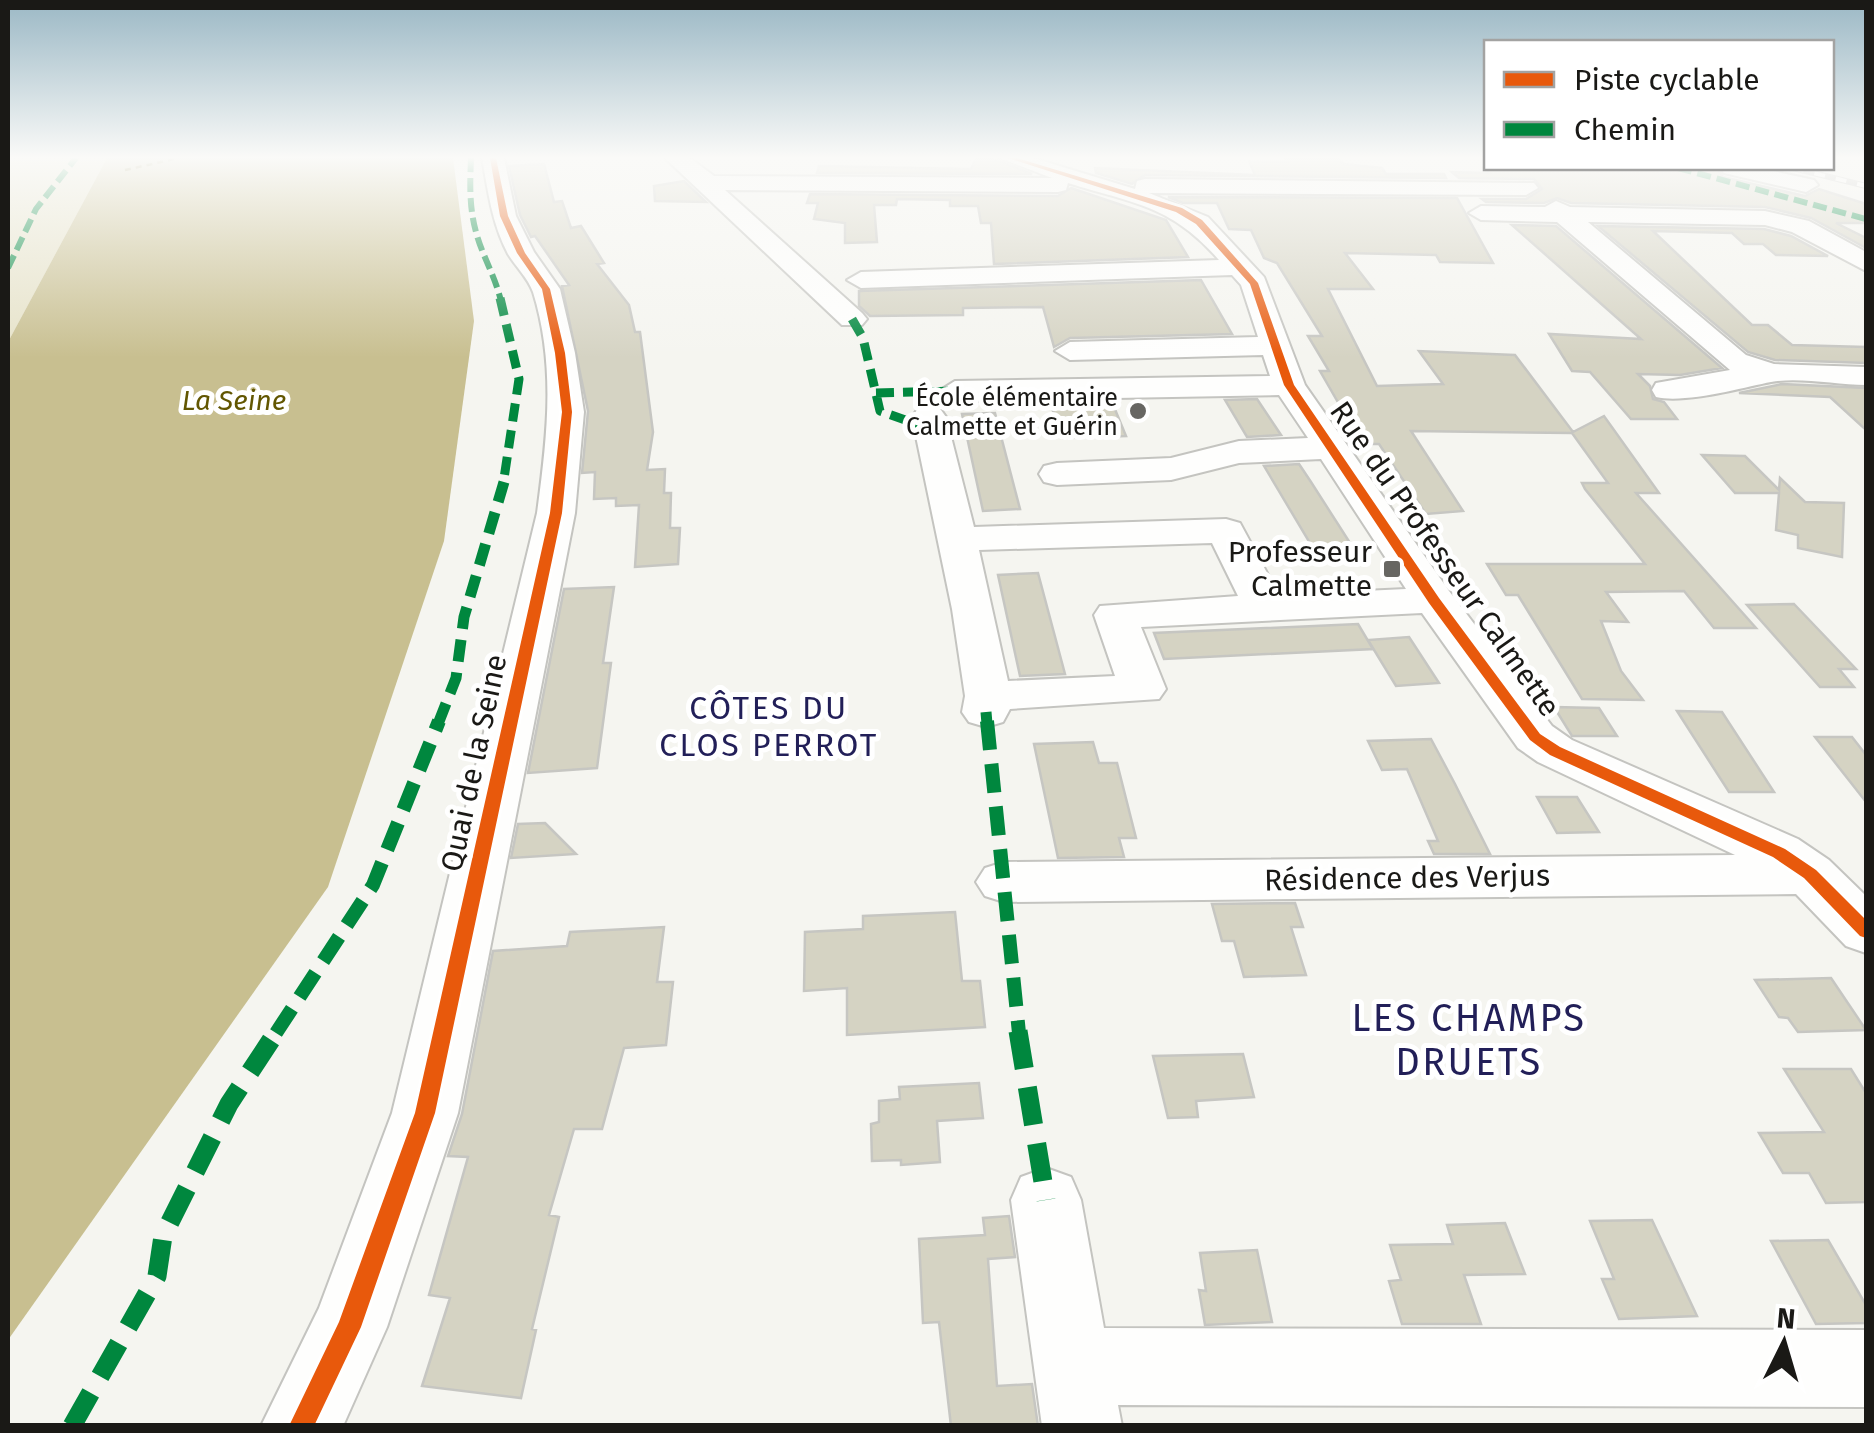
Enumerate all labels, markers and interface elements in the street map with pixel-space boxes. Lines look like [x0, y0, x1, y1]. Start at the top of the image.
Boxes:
legend [1484, 40, 1834, 170]
text: Piste cyclable [1574, 62, 1760, 98]
text: Chemin [1574, 112, 1676, 148]
place label: École élémentaire Calmette et Guérin [906, 382, 1118, 442]
water label: La Seine [182, 384, 286, 417]
street label: Rue du Professeur Calmette [1322, 395, 1568, 723]
marker: École élémentaire Calmette et Guérin [1127, 400, 1149, 422]
place label: Professeur Calmette [1228, 534, 1372, 604]
marker: Professeur Calmette [1381, 558, 1403, 580]
street label: Quai de la Seine [433, 651, 515, 875]
district label: CÔTES DU CLOS PERROT [659, 689, 879, 764]
street label: Résidence des Verjus [1264, 858, 1550, 898]
district label: LES CHAMPS DRUETS [1351, 995, 1587, 1085]
north arrow [1734, 1293, 1834, 1393]
text: N [1775, 1301, 1797, 1336]

